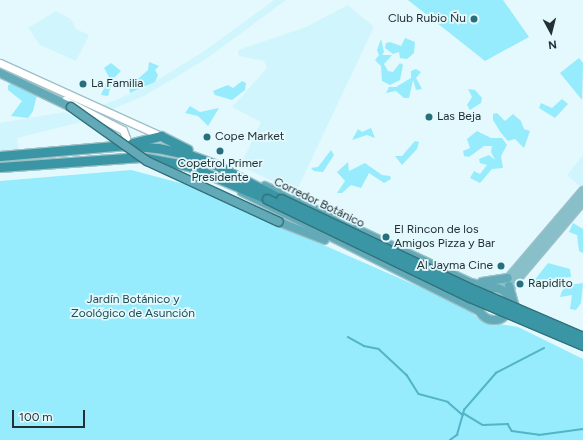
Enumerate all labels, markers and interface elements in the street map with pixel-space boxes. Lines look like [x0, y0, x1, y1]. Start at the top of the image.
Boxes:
place label: Club Rubio Ñu [388, 12, 466, 26]
north arrow [531, 12, 571, 52]
marker: Club Rubio Ñu [469, 14, 479, 24]
text: N [548, 37, 558, 51]
place label: La Familia [91, 77, 143, 91]
marker: La Familia [78, 79, 88, 89]
place label: Las Beja [437, 110, 481, 124]
marker: Las Beja [424, 112, 434, 122]
place label: Cope Market [215, 130, 284, 144]
marker: Cope Market [202, 132, 212, 142]
marker: Copetrol Primer Presidente [215, 146, 225, 156]
place label: Copetrol Primer Presidente [178, 157, 262, 185]
street label: Corredor Botánico [271, 175, 367, 231]
place label: El Rincon de los Amigos Pizza y Bar [394, 223, 495, 251]
marker: El Rincon de los Amigos Pizza y Bar [381, 232, 391, 242]
place label: Al Jayma Cine [417, 259, 493, 273]
marker: Al Jayma Cine [496, 261, 506, 271]
place label: Rapidito [528, 277, 573, 291]
marker: Rapidito [515, 279, 525, 289]
park label: Jardín Botánico y Zoológico de Asunción [71, 293, 195, 321]
scale bar [14, 402, 87, 428]
text: 100 m [19, 410, 53, 424]

